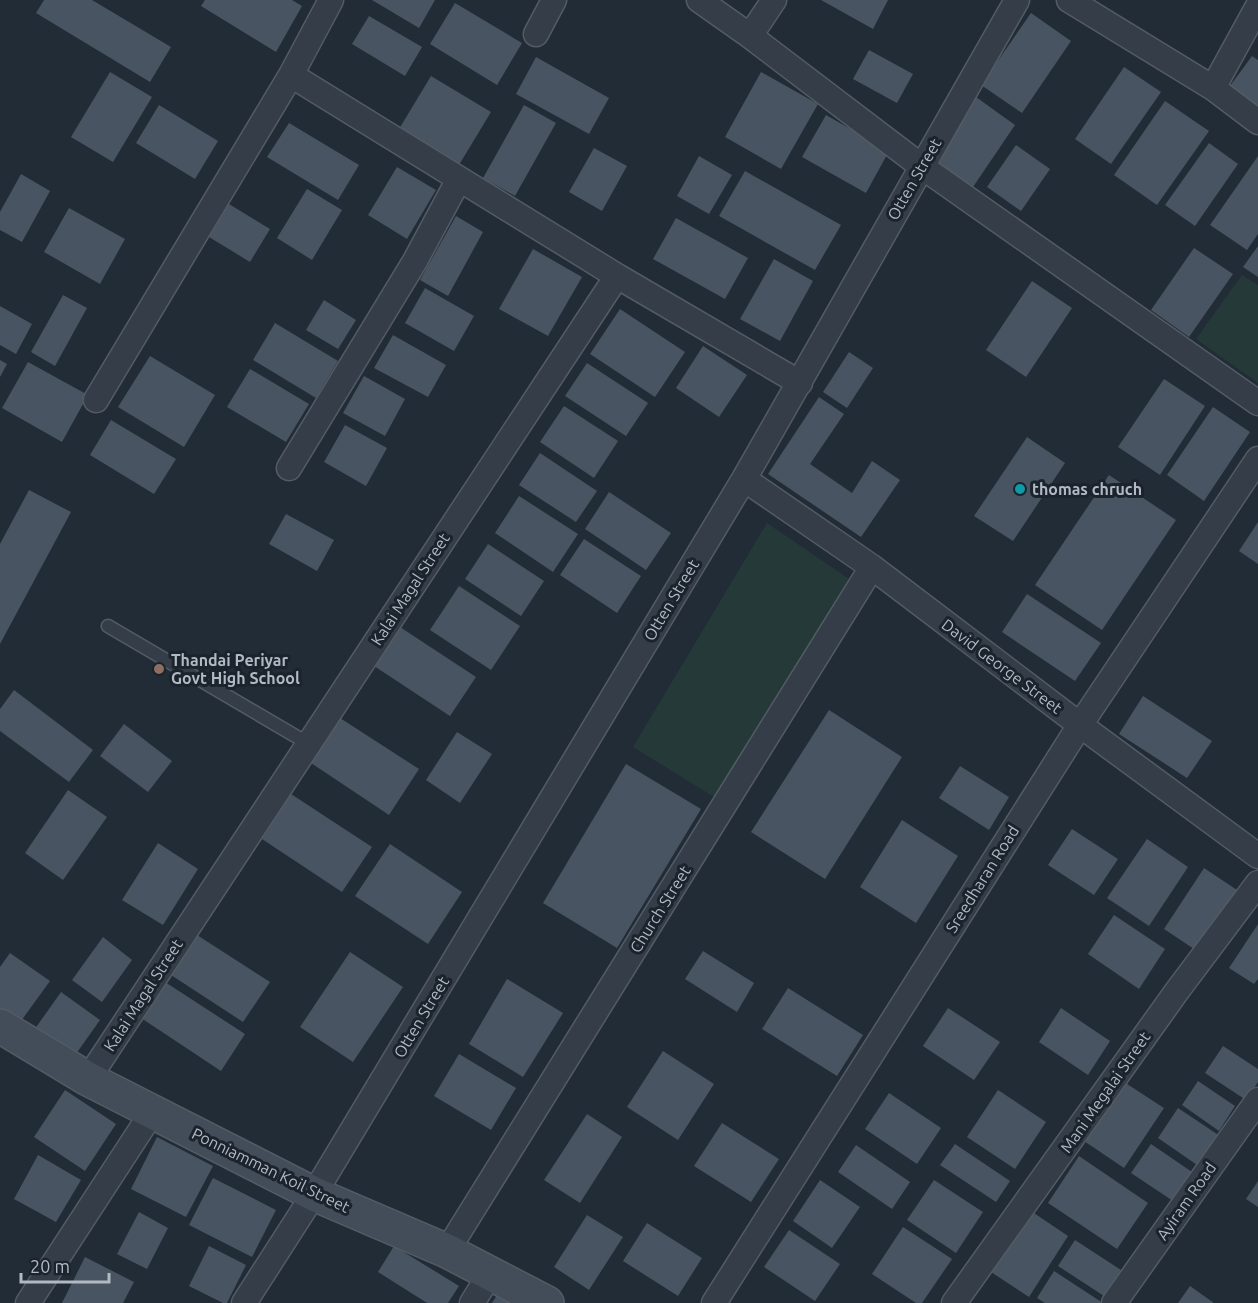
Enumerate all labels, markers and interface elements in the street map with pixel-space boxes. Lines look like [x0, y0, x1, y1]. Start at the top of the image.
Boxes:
street label: Otten Street [883, 134, 945, 223]
place label: thomas chruch [1032, 480, 1142, 498]
marker: thomas chruch [1013, 482, 1027, 496]
street label: Kalai Magal Street [367, 529, 453, 648]
street label: Otten Street [640, 556, 703, 644]
street label: David George Street [939, 615, 1066, 717]
place label: Thandai Periyar Govt High School [171, 651, 300, 687]
marker: Thandai Periyar Govt High School [152, 662, 166, 676]
street label: Sreedharan Road [942, 822, 1022, 936]
street label: Church Street [626, 862, 694, 956]
street label: Kalai Magal Street [100, 935, 186, 1054]
street label: Otten Street [390, 973, 453, 1061]
street label: Mani Megalai Street [1056, 1027, 1154, 1156]
street label: Ponniamman Koil Street [189, 1124, 353, 1216]
street label: Ayiram Road [1153, 1159, 1219, 1243]
scale bar [21, 1246, 110, 1284]
text: 20 m [30, 1256, 70, 1276]

